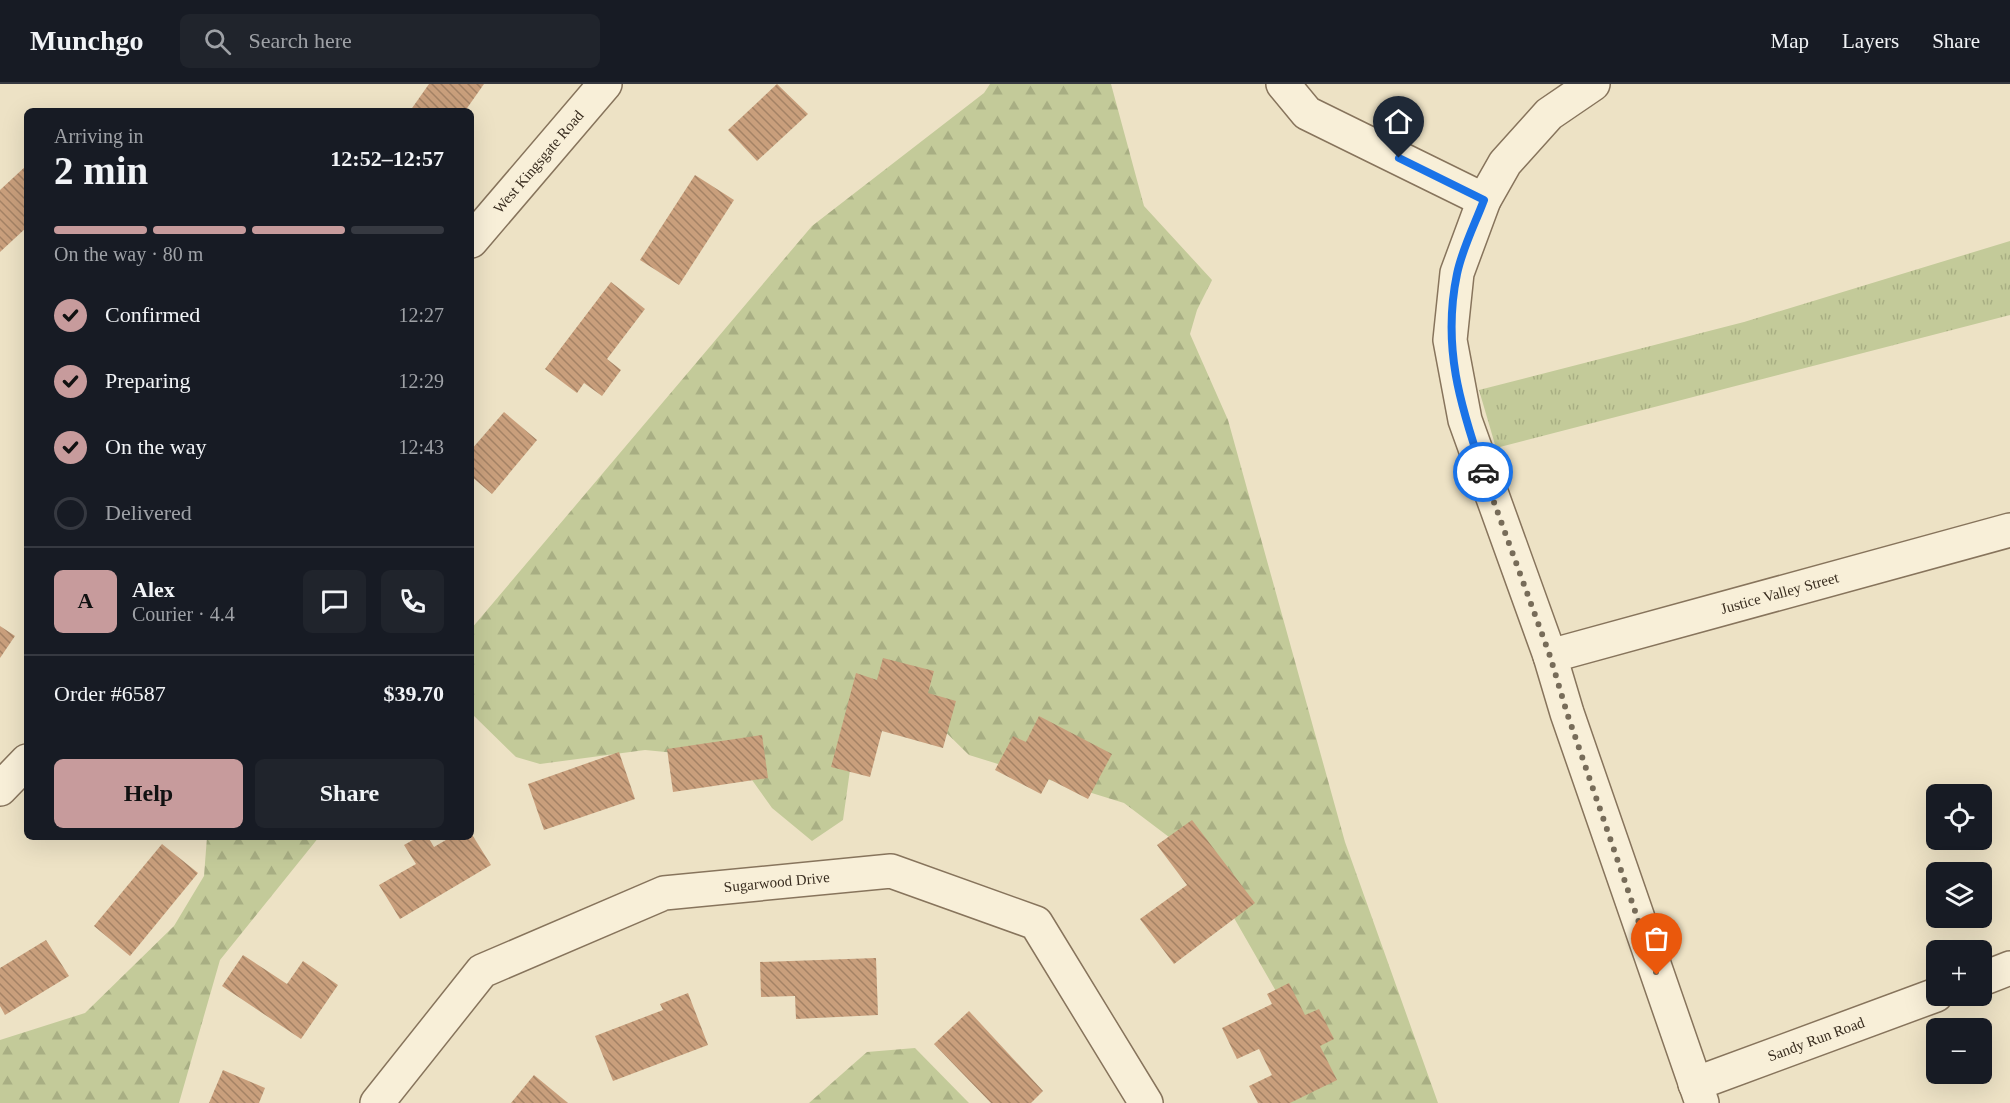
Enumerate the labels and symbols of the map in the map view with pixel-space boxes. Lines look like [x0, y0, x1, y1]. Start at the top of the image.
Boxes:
pin [1373, 96, 1424, 158]
street label: West Kingsgate Road [490, 107, 587, 216]
courier [1453, 442, 1513, 502]
street label: Justice Valley Street [1719, 569, 1841, 617]
street label: Sugarwood Drive [723, 869, 831, 895]
pin [1631, 913, 1682, 975]
street label: Sandy Run Road [1766, 1014, 1867, 1064]

